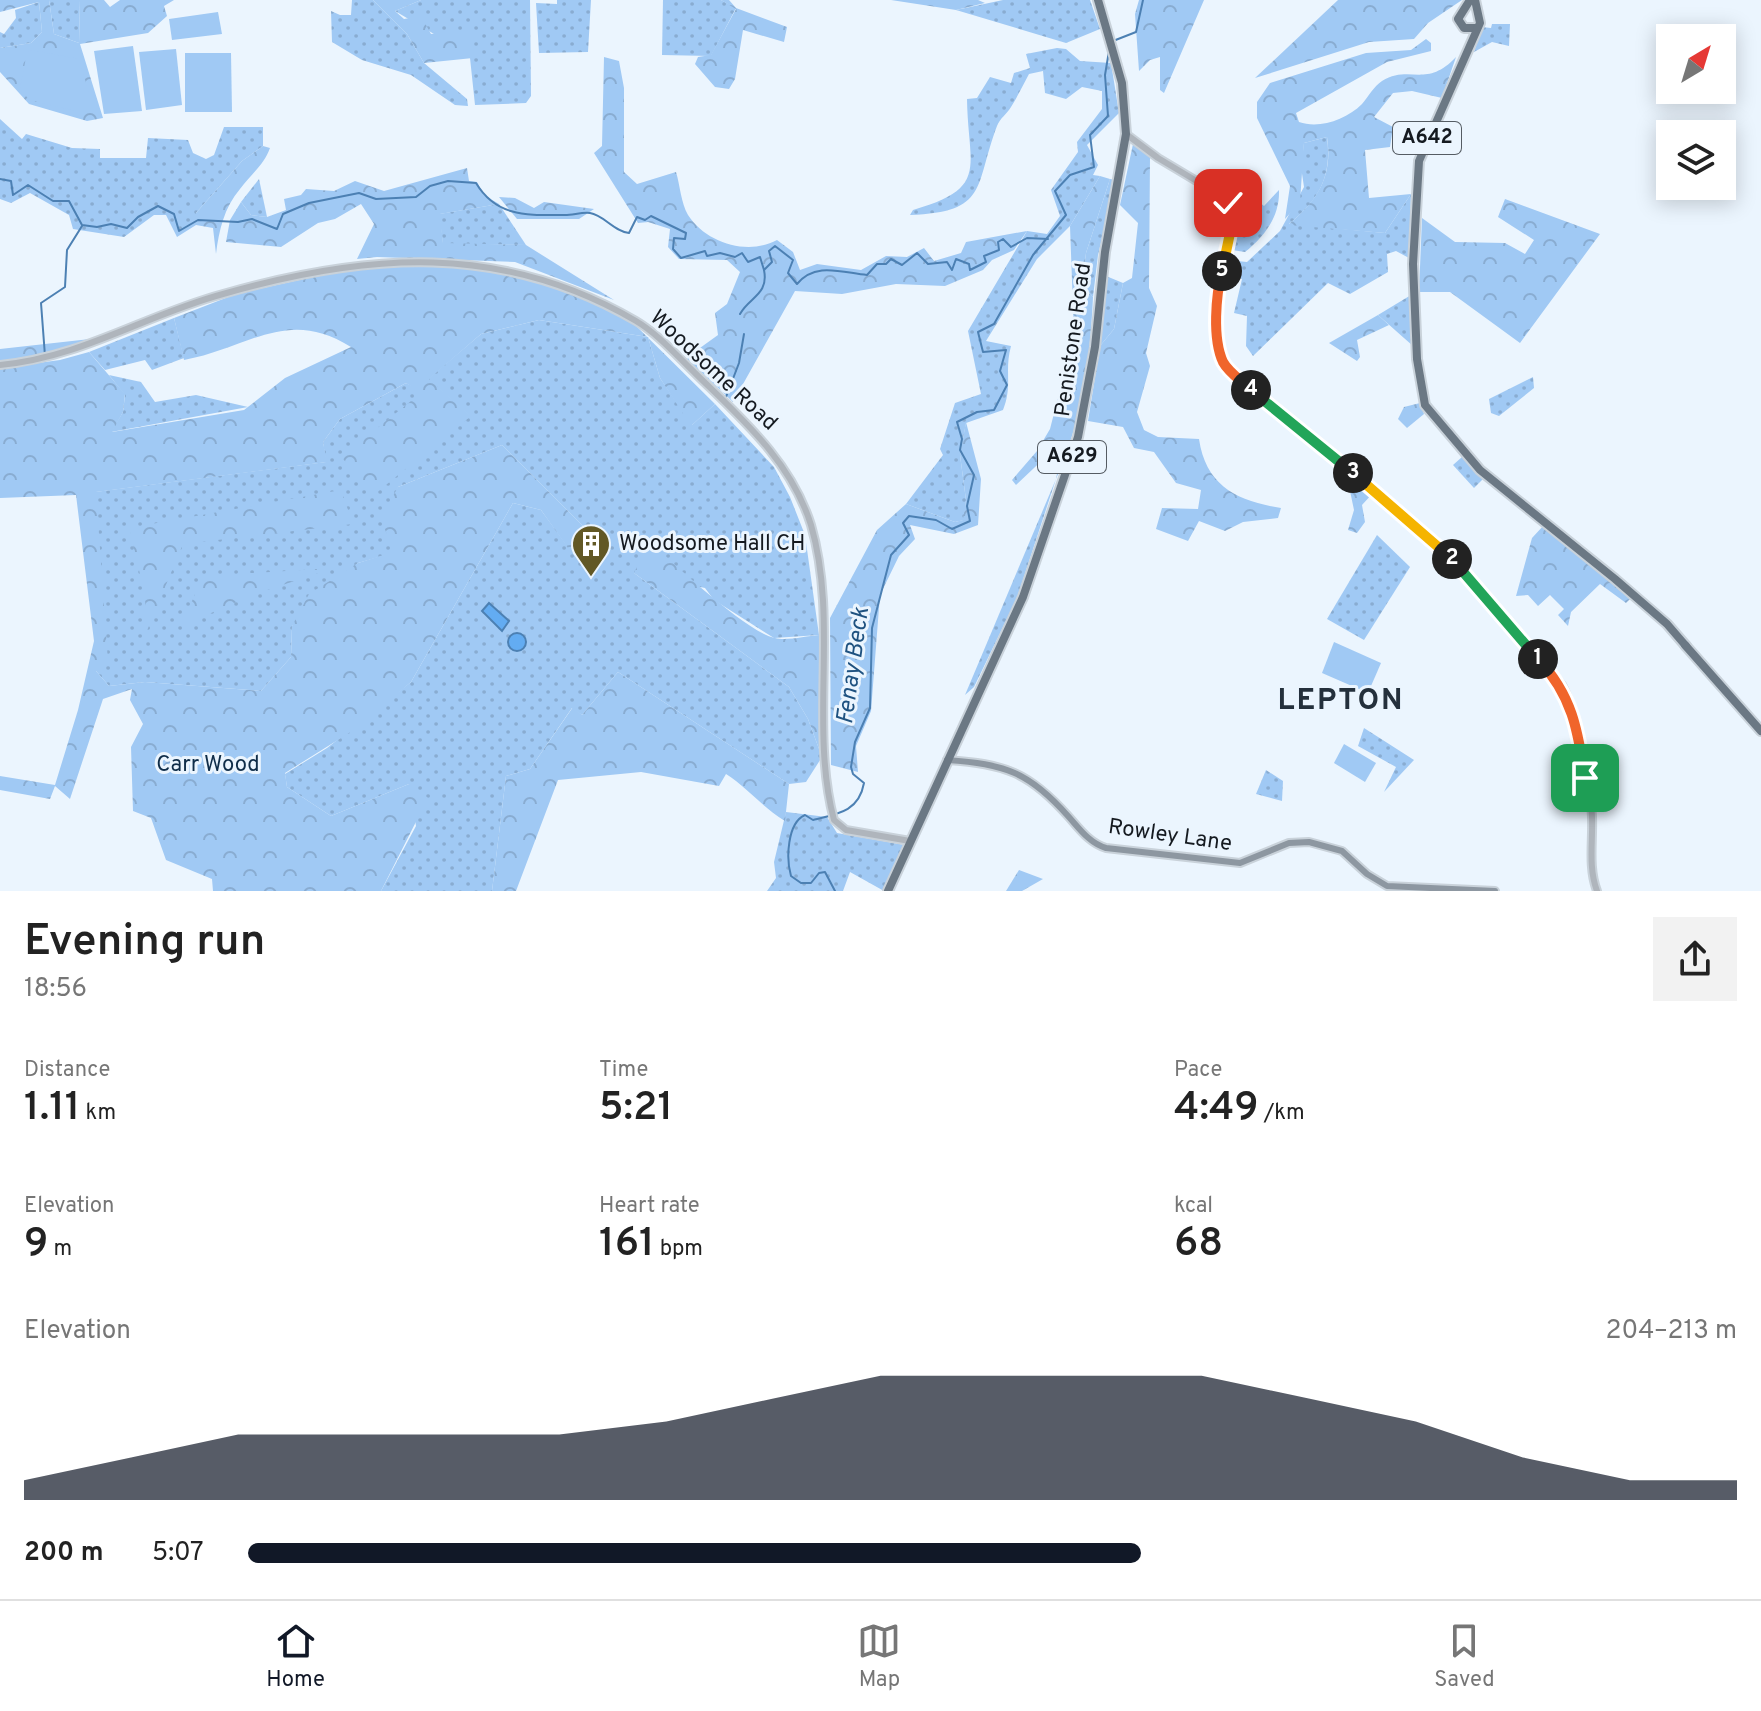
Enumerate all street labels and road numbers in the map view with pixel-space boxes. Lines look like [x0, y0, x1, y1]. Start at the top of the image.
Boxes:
road number: A642 [1393, 122, 1461, 154]
street label: Penistone Road [1050, 261, 1098, 419]
street label: Woodsome Road [644, 305, 782, 437]
road number: A629 [1038, 441, 1106, 473]
street label: Rowley Lane [1106, 814, 1234, 858]

